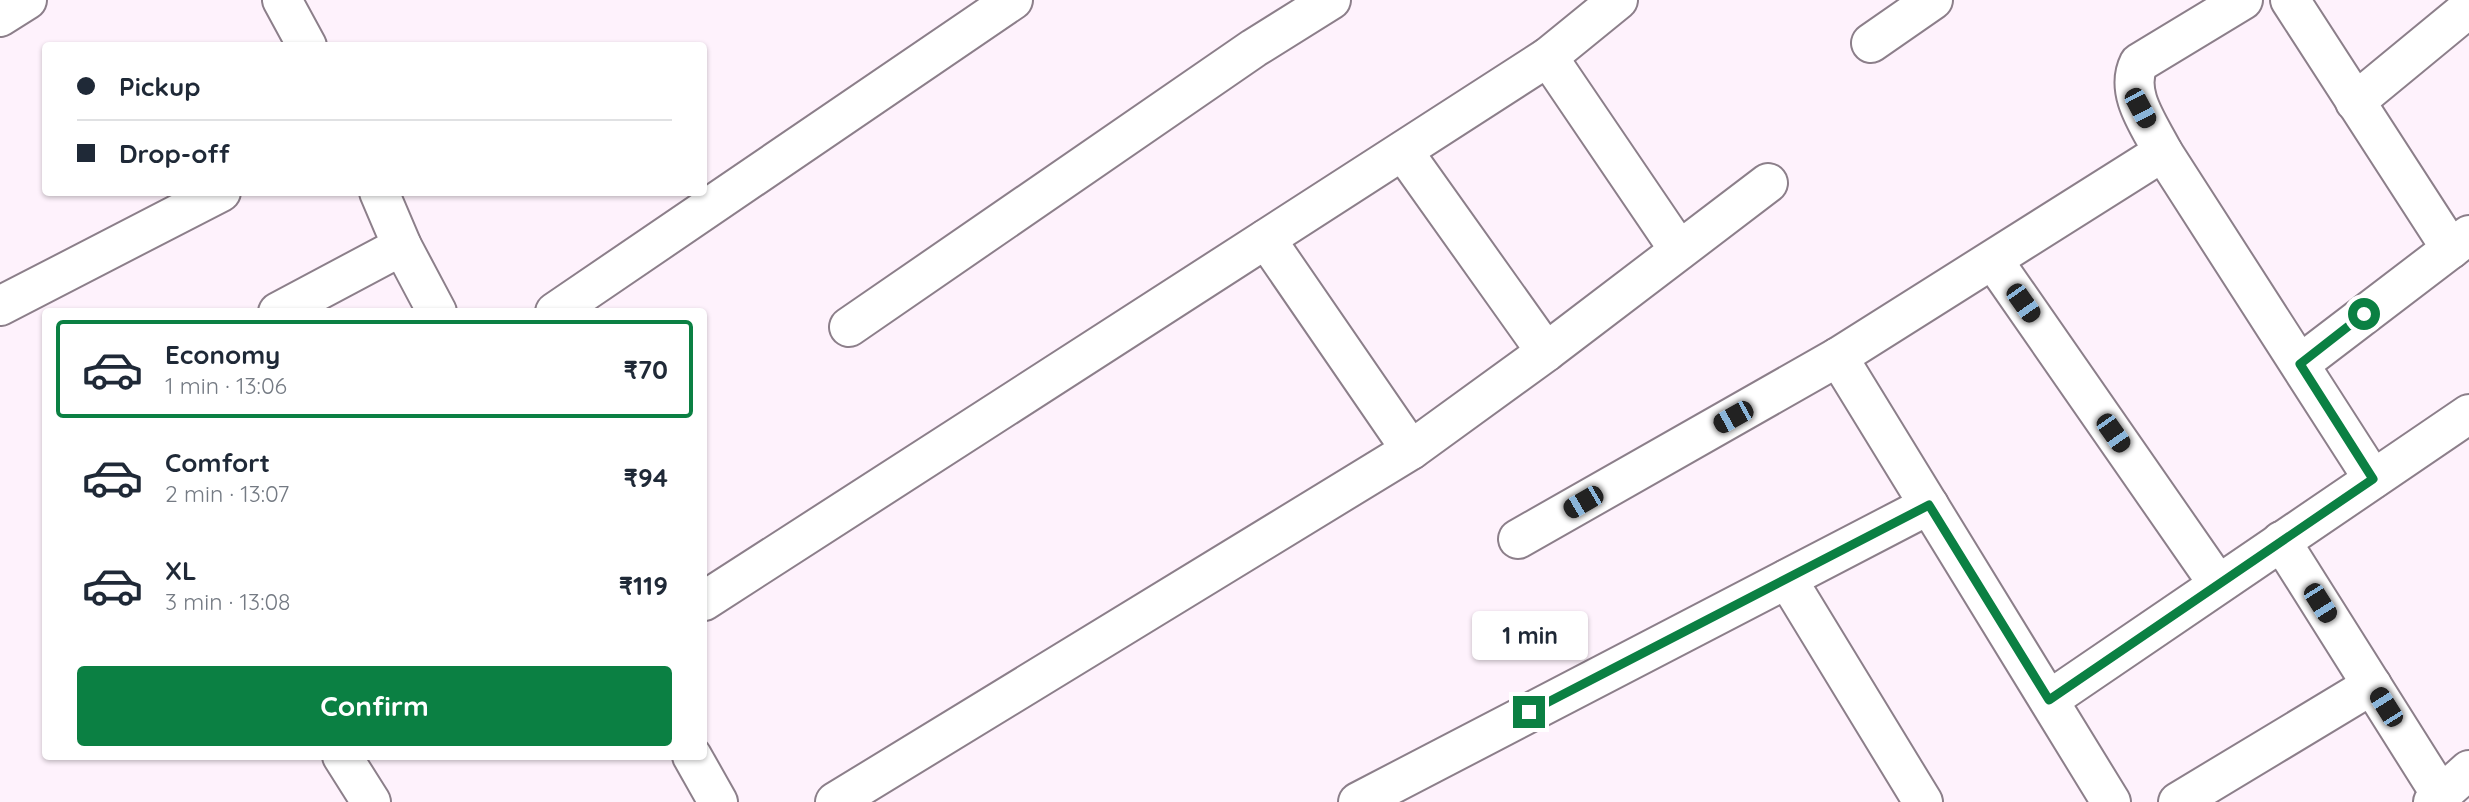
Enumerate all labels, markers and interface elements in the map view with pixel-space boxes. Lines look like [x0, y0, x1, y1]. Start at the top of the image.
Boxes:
text: Pickup [119, 70, 201, 103]
car [2121, 85, 2160, 131]
text: Drop-off [119, 137, 230, 170]
car [2003, 280, 2044, 326]
route start [2348, 298, 2380, 330]
icon: car [81, 338, 144, 401]
text: Economy [165, 338, 280, 371]
text: ₹70 [623, 353, 668, 386]
text: 1 min · 13:06 [165, 371, 287, 400]
car [1710, 398, 1757, 436]
car [2093, 410, 2134, 456]
icon: car [81, 446, 144, 509]
text: Comfort [165, 446, 270, 479]
text: ₹94 [624, 461, 668, 494]
text: 2 min · 13:07 [165, 479, 289, 508]
car [1560, 482, 1607, 522]
icon: car [81, 554, 144, 617]
text: XL [165, 554, 197, 587]
text: ₹119 [619, 569, 668, 602]
car [2300, 580, 2341, 626]
text: 3 min · 13:08 [165, 587, 291, 616]
callout: 1 min [1471, 610, 1587, 660]
text: 1 min [1502, 621, 1558, 650]
button: Confirm [77, 666, 672, 746]
car [2366, 684, 2407, 730]
route end [1513, 696, 1545, 728]

